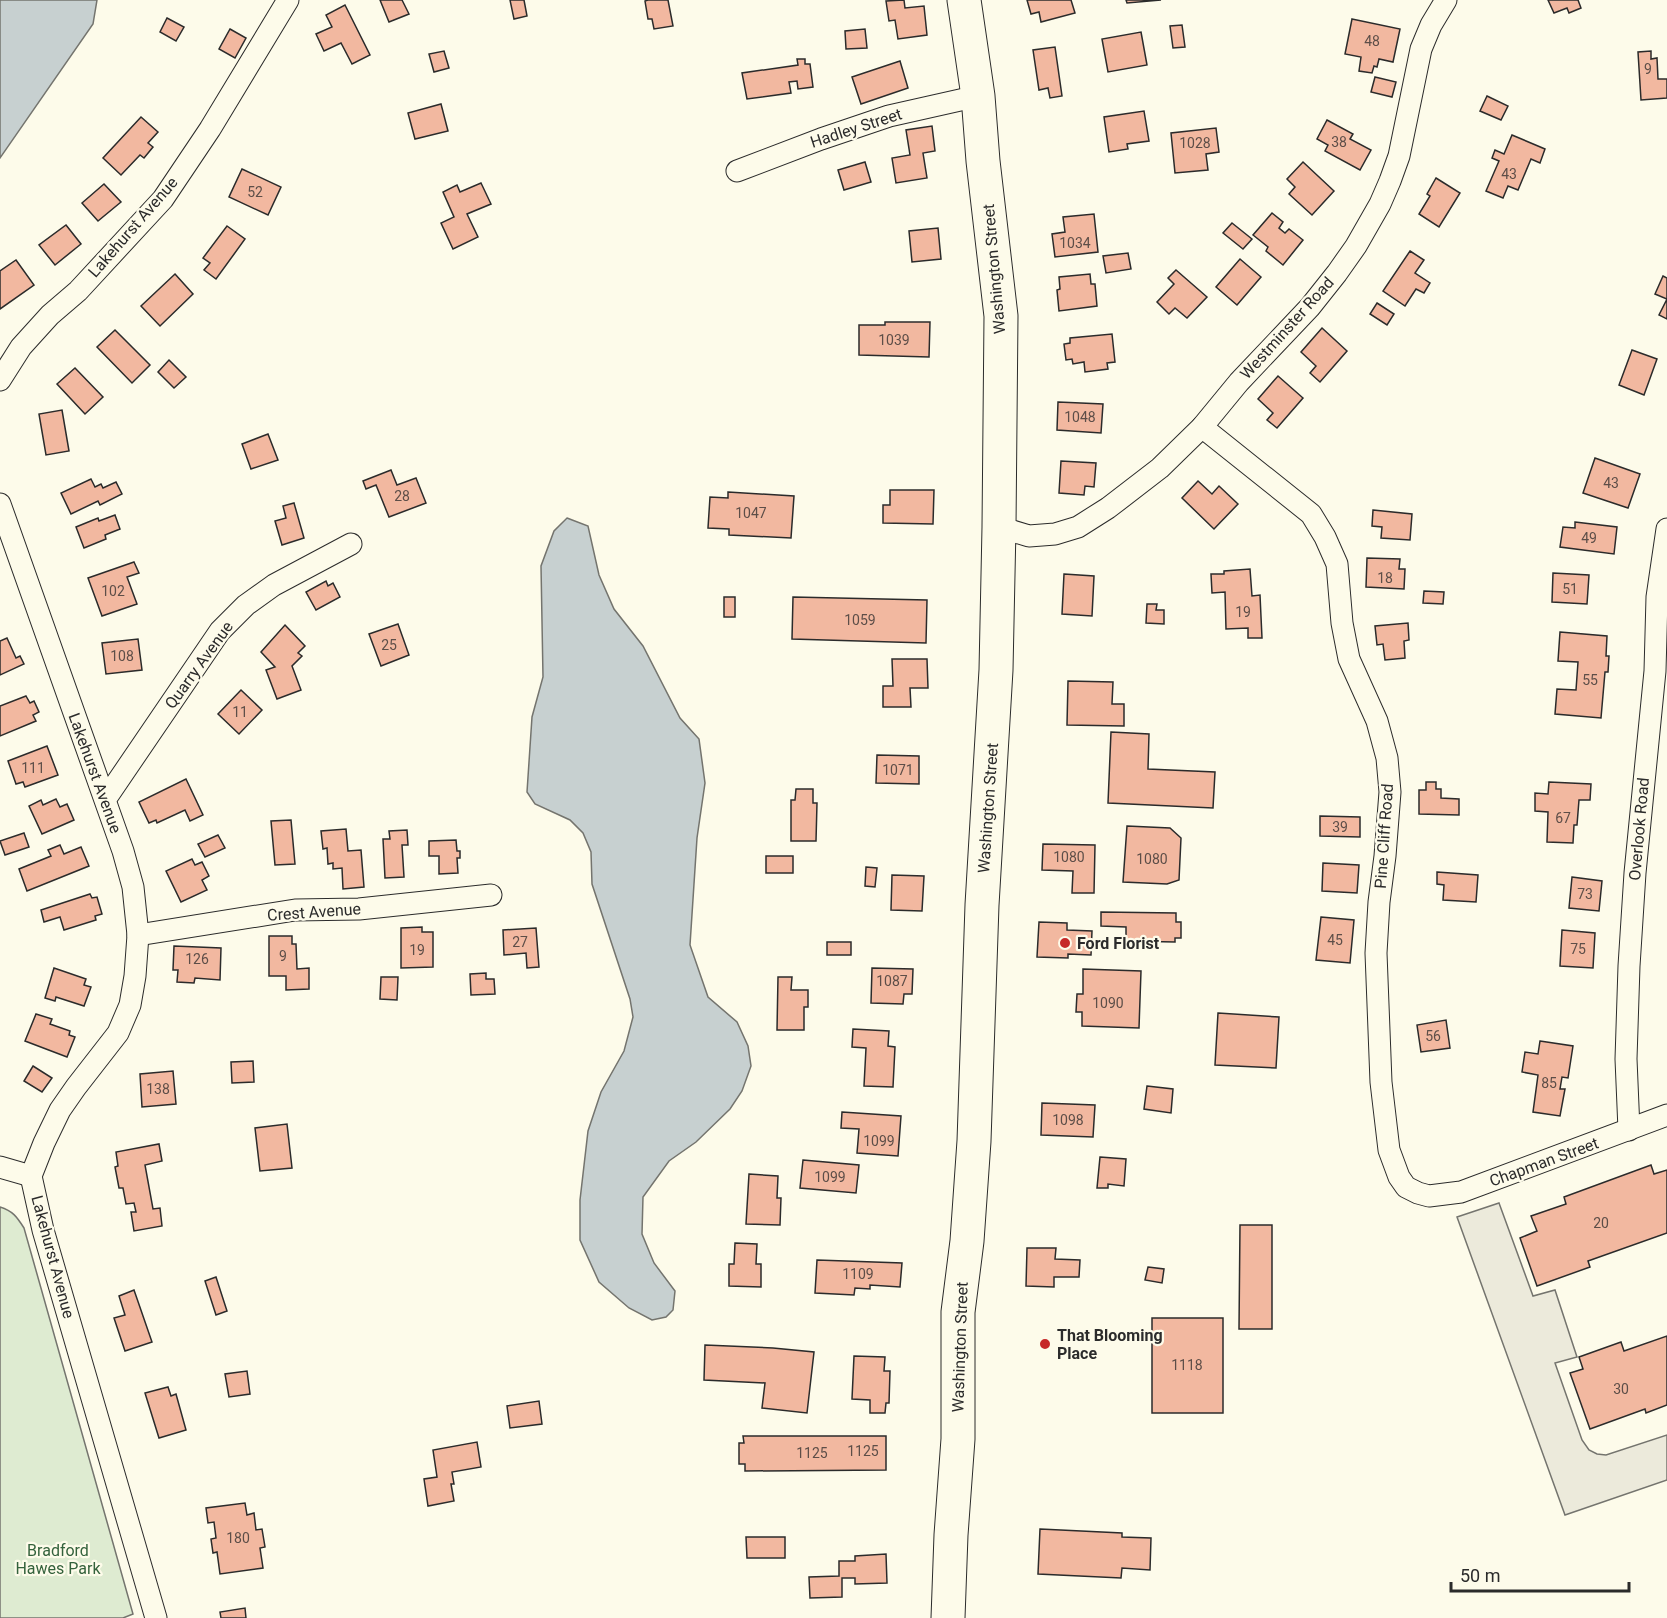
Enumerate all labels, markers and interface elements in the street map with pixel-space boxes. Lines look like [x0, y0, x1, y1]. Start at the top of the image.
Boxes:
house number: 48 [1364, 33, 1380, 49]
house number: 9 [1644, 61, 1652, 77]
street label: Hadley Street [808, 104, 904, 152]
house number: 38 [1331, 134, 1347, 150]
house number: 1028 [1179, 135, 1211, 151]
house number: 43 [1501, 166, 1517, 182]
street label: Lakehurst Avenue [84, 173, 182, 281]
house number: 52 [247, 184, 263, 200]
street label: Washington Street [979, 203, 1009, 335]
house number: 1034 [1059, 235, 1091, 251]
street label: Westminster Road [1236, 273, 1338, 383]
house number: 1039 [878, 332, 910, 348]
house number: 1048 [1064, 409, 1096, 425]
house number: 43 [1603, 475, 1619, 491]
house number: 28 [394, 488, 410, 504]
house number: 1047 [735, 505, 767, 521]
house number: 49 [1581, 530, 1597, 546]
house number: 18 [1377, 570, 1393, 586]
house number: 51 [1562, 581, 1578, 597]
house number: 102 [101, 583, 125, 599]
house number: 19 [1235, 604, 1251, 620]
house number: 1059 [844, 612, 876, 628]
street label: Quarry Avenue [161, 618, 237, 712]
house number: 25 [381, 637, 397, 653]
house number: 108 [110, 648, 134, 664]
house number: 55 [1582, 672, 1598, 688]
house number: 11 [232, 704, 248, 720]
street label: Lakehurst Avenue [64, 710, 126, 836]
street label: Washington Street [974, 742, 1002, 874]
house number: 111 [21, 760, 45, 776]
house number: 1071 [882, 762, 914, 778]
street label: Overlook Road [1625, 777, 1653, 881]
street label: Pine Cliff Road [1371, 783, 1397, 889]
house number: 67 [1555, 810, 1571, 826]
house number: 39 [1332, 819, 1348, 835]
house number: 1080 [1053, 849, 1085, 865]
house number: 1080 [1136, 851, 1168, 867]
house number: 73 [1577, 886, 1593, 902]
street label: Crest Avenue [266, 899, 362, 925]
house number: 45 [1327, 932, 1343, 948]
house number: 27 [512, 934, 528, 950]
place label: Ford Florist [1077, 934, 1160, 953]
marker: Ford Florist [1058, 936, 1072, 950]
house number: 75 [1570, 941, 1586, 957]
house number: 19 [409, 942, 425, 958]
house number: 9 [279, 948, 287, 964]
house number: 126 [185, 951, 209, 967]
house number: 1087 [876, 973, 908, 989]
house number: 1090 [1092, 995, 1124, 1011]
house number: 56 [1425, 1028, 1441, 1044]
house number: 85 [1541, 1075, 1557, 1091]
house number: 138 [146, 1081, 170, 1097]
house number: 1098 [1052, 1112, 1084, 1128]
house number: 1099 [863, 1133, 895, 1149]
street label: Chapman Street [1487, 1133, 1601, 1191]
house number: 1099 [814, 1169, 846, 1185]
street label: Lakehurst Avenue [27, 1193, 79, 1321]
house number: 20 [1593, 1215, 1609, 1231]
house number: 1109 [842, 1266, 874, 1282]
street label: Washington Street [948, 1281, 972, 1413]
place label: That Blooming Place [1057, 1326, 1163, 1363]
marker: That Blooming Place [1038, 1337, 1052, 1351]
house number: 1118 [1171, 1357, 1203, 1373]
house number: 30 [1613, 1381, 1629, 1397]
house number: 1125 [847, 1443, 879, 1459]
house number: 1125 [796, 1445, 828, 1461]
house number: 180 [226, 1530, 250, 1546]
park label: Bradford Hawes Park [15, 1541, 101, 1578]
scale bar [1451, 1555, 1630, 1593]
text: 50 m [1460, 1565, 1500, 1586]

